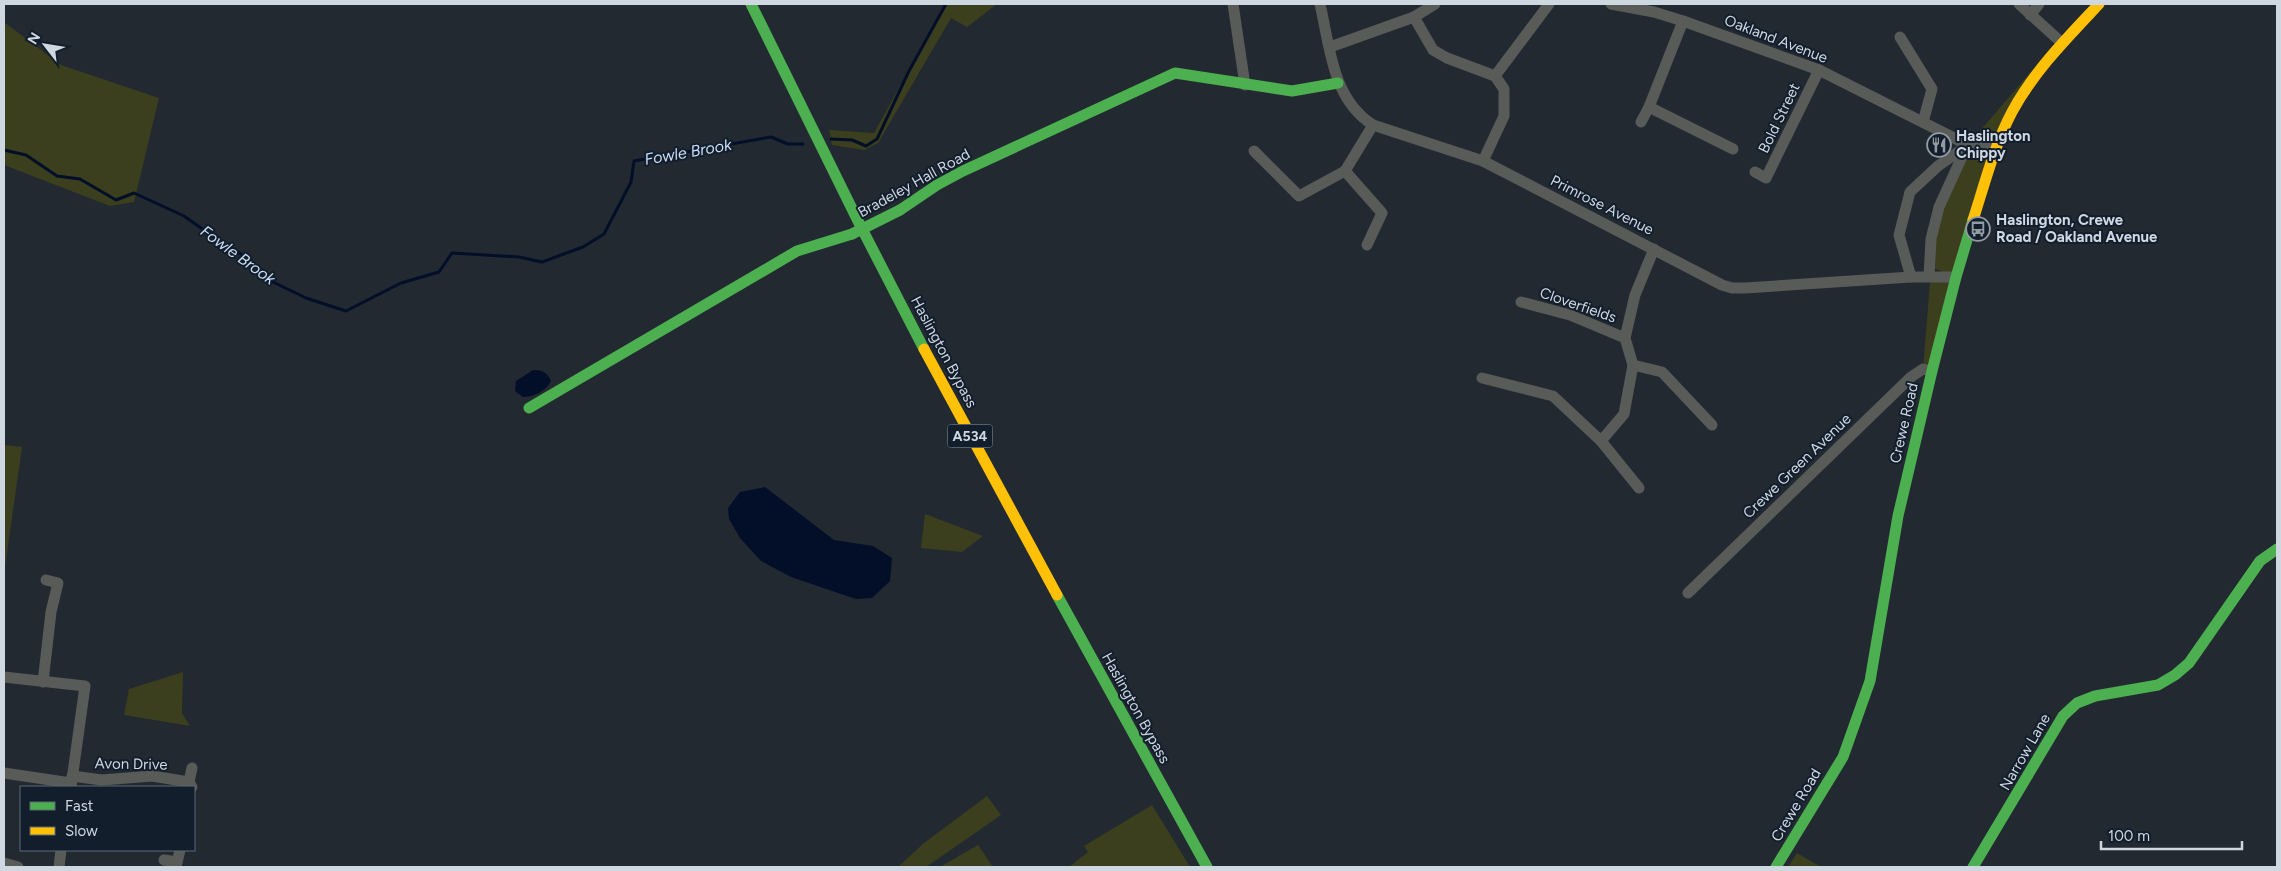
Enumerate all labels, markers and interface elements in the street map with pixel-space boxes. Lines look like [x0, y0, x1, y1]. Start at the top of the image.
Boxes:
street label: Oakland Avenue [1722, 11, 1830, 67]
north arrow [20, 20, 70, 70]
text: N [24, 30, 44, 48]
street label: Bold Street [1754, 80, 1804, 156]
place label: Haslington Chippy [1956, 127, 2031, 162]
restaurant icon: Haslington Chippy [1926, 132, 1952, 158]
water label: Fowle Brook [643, 135, 734, 169]
street label: Bradeley Hall Road [855, 145, 973, 221]
street label: Primrose Avenue [1547, 171, 1657, 239]
place label: Haslington, Crewe Road / Oakland Avenue [1996, 211, 2158, 246]
bus stop icon: Haslington, Crewe Road / Oakland Avenue [1965, 216, 1991, 242]
water label: Fowle Brook [197, 221, 280, 289]
street label: Cloverfields [1537, 284, 1619, 326]
street label: Haslington Bypass [907, 293, 981, 411]
street label: Crewe Road [1886, 381, 1922, 465]
street label: Crewe Green Avenue [1739, 410, 1855, 522]
road number: A534 [948, 424, 992, 448]
street label: Haslington Bypass [1098, 649, 1174, 767]
street label: Narrow Lane [1996, 711, 2054, 793]
street label: Avon Drive [94, 754, 168, 774]
street label: Crewe Road [1767, 765, 1825, 845]
legend [20, 786, 195, 851]
text: Fast [65, 797, 94, 815]
scale bar [2101, 818, 2242, 850]
text: Slow [65, 822, 98, 840]
text: 100 m [2108, 827, 2150, 845]

